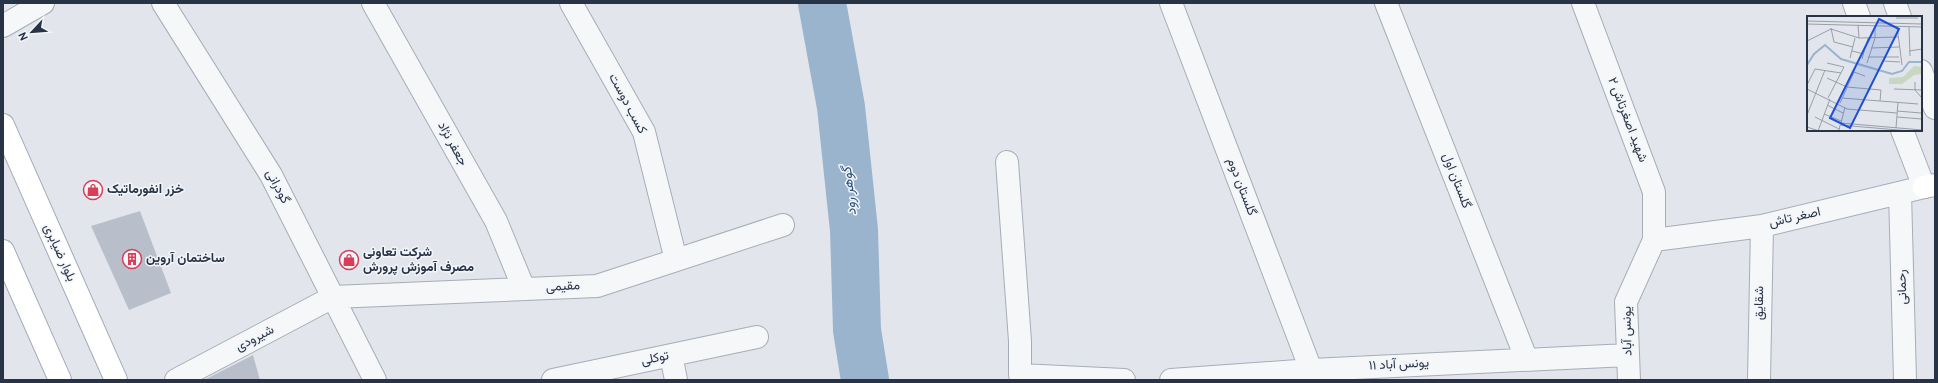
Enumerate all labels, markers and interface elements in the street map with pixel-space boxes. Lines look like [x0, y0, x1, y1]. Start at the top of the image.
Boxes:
north arrow [12, 12, 52, 52]
inset map [1807, 16, 1922, 131]
text: N [16, 29, 32, 43]
street label: کسب دوست [604, 71, 650, 137]
street label: شهید اصغرتاش ۲ [1603, 75, 1651, 165]
street label: جعفر نژاد [433, 119, 471, 169]
street label: گلستان اول [1438, 151, 1474, 211]
street label: گلستان دوم [1223, 156, 1259, 218]
water label: گوهر رود [839, 163, 861, 216]
street label: گودرانی [261, 167, 293, 207]
shop icon: خزر انفورماتیک [82, 179, 104, 201]
place label: خزر انفورماتیک [107, 182, 184, 198]
street label: اصغر تاش [1768, 204, 1822, 232]
street label: بلوار ضیابری [39, 222, 79, 284]
place label: شرکت تعاونی مصرف آموزش پرورش [363, 245, 474, 276]
building icon: ساختمان آروین [121, 248, 143, 270]
shop icon: شرکت تعاونی مصرف آموزش پرورش [338, 249, 360, 271]
place label: ساختمان آروین [146, 251, 225, 267]
street label: رحمانی [1894, 269, 1912, 305]
street label: مقیمی [546, 278, 581, 296]
street label: شقایق [1752, 286, 1768, 320]
street label: یونس آباد [1620, 306, 1636, 356]
street label: شیرودی [233, 322, 277, 356]
street label: توکلی [640, 348, 670, 370]
street label: یونس آباد ۱۱ [1368, 355, 1430, 375]

